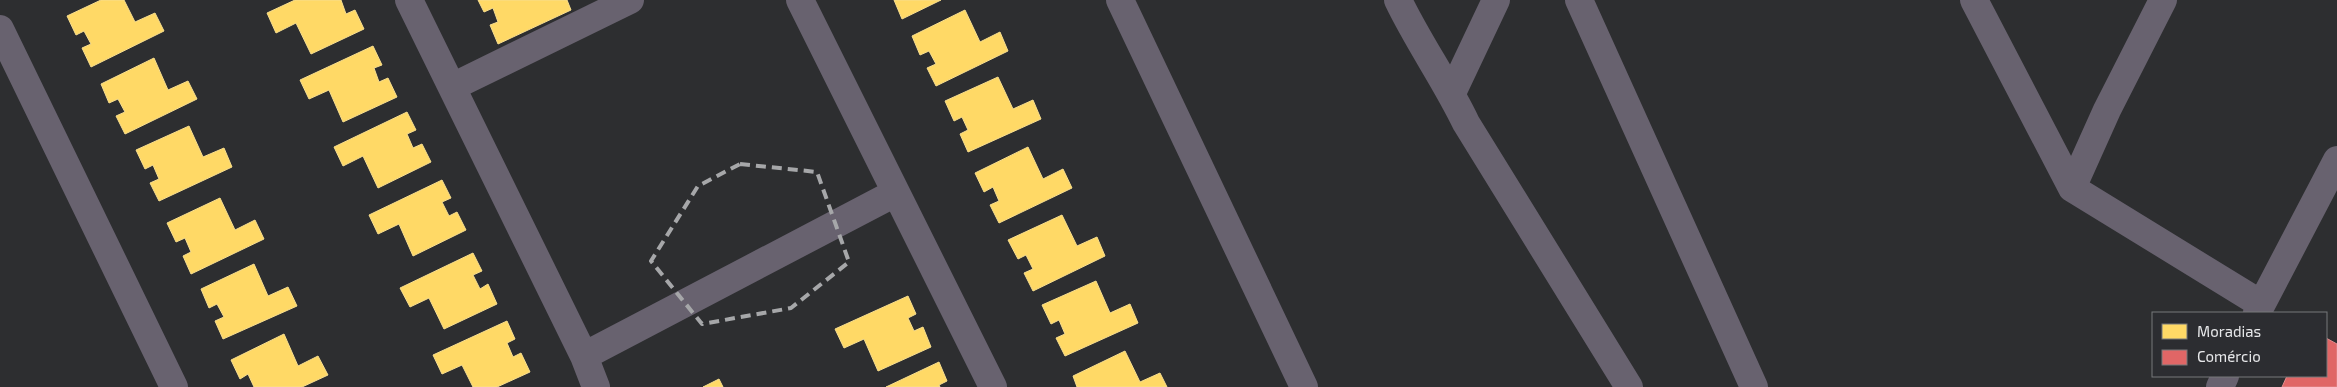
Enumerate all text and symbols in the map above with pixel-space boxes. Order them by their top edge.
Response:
legend [2152,312,2327,377]
text: Moradias [2197,322,2261,340]
text: Comércio [2197,347,2261,365]

